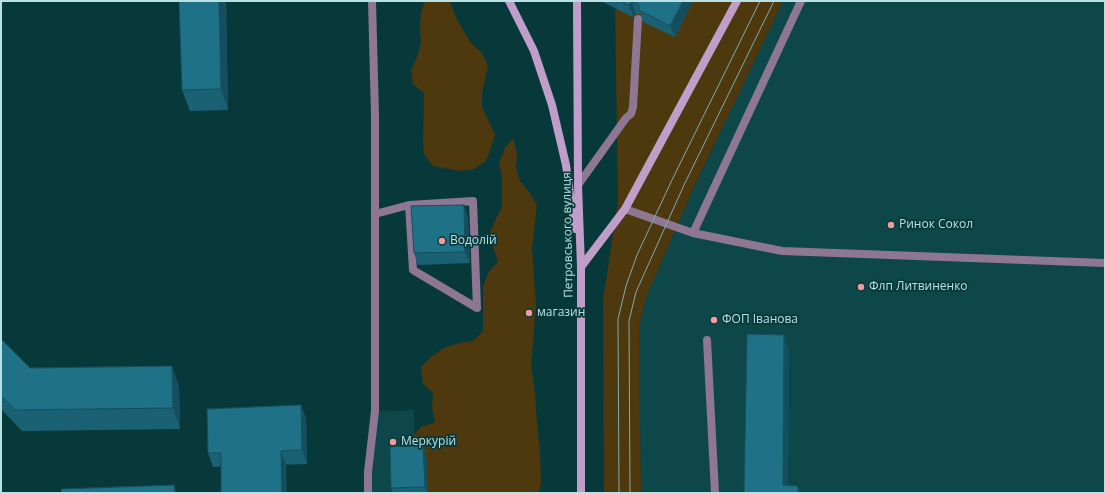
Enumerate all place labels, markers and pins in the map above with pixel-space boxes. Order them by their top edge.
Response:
place label: Ринок Сокол [899,218,973,232]
marker: Ринок Сокол [886,220,896,230]
place label: Водолій [450,234,497,248]
marker: Водолій [437,236,447,246]
place label: Флп Литвиненко [869,280,968,294]
marker: Флп Литвиненко [856,282,866,292]
place label: магазин [537,306,585,320]
marker: магазин [524,308,534,318]
place label: ФОП Іванова [722,313,798,327]
marker: ФОП Іванова [709,315,719,325]
place label: Меркурій [401,435,456,449]
marker: Меркурій [388,437,398,447]

